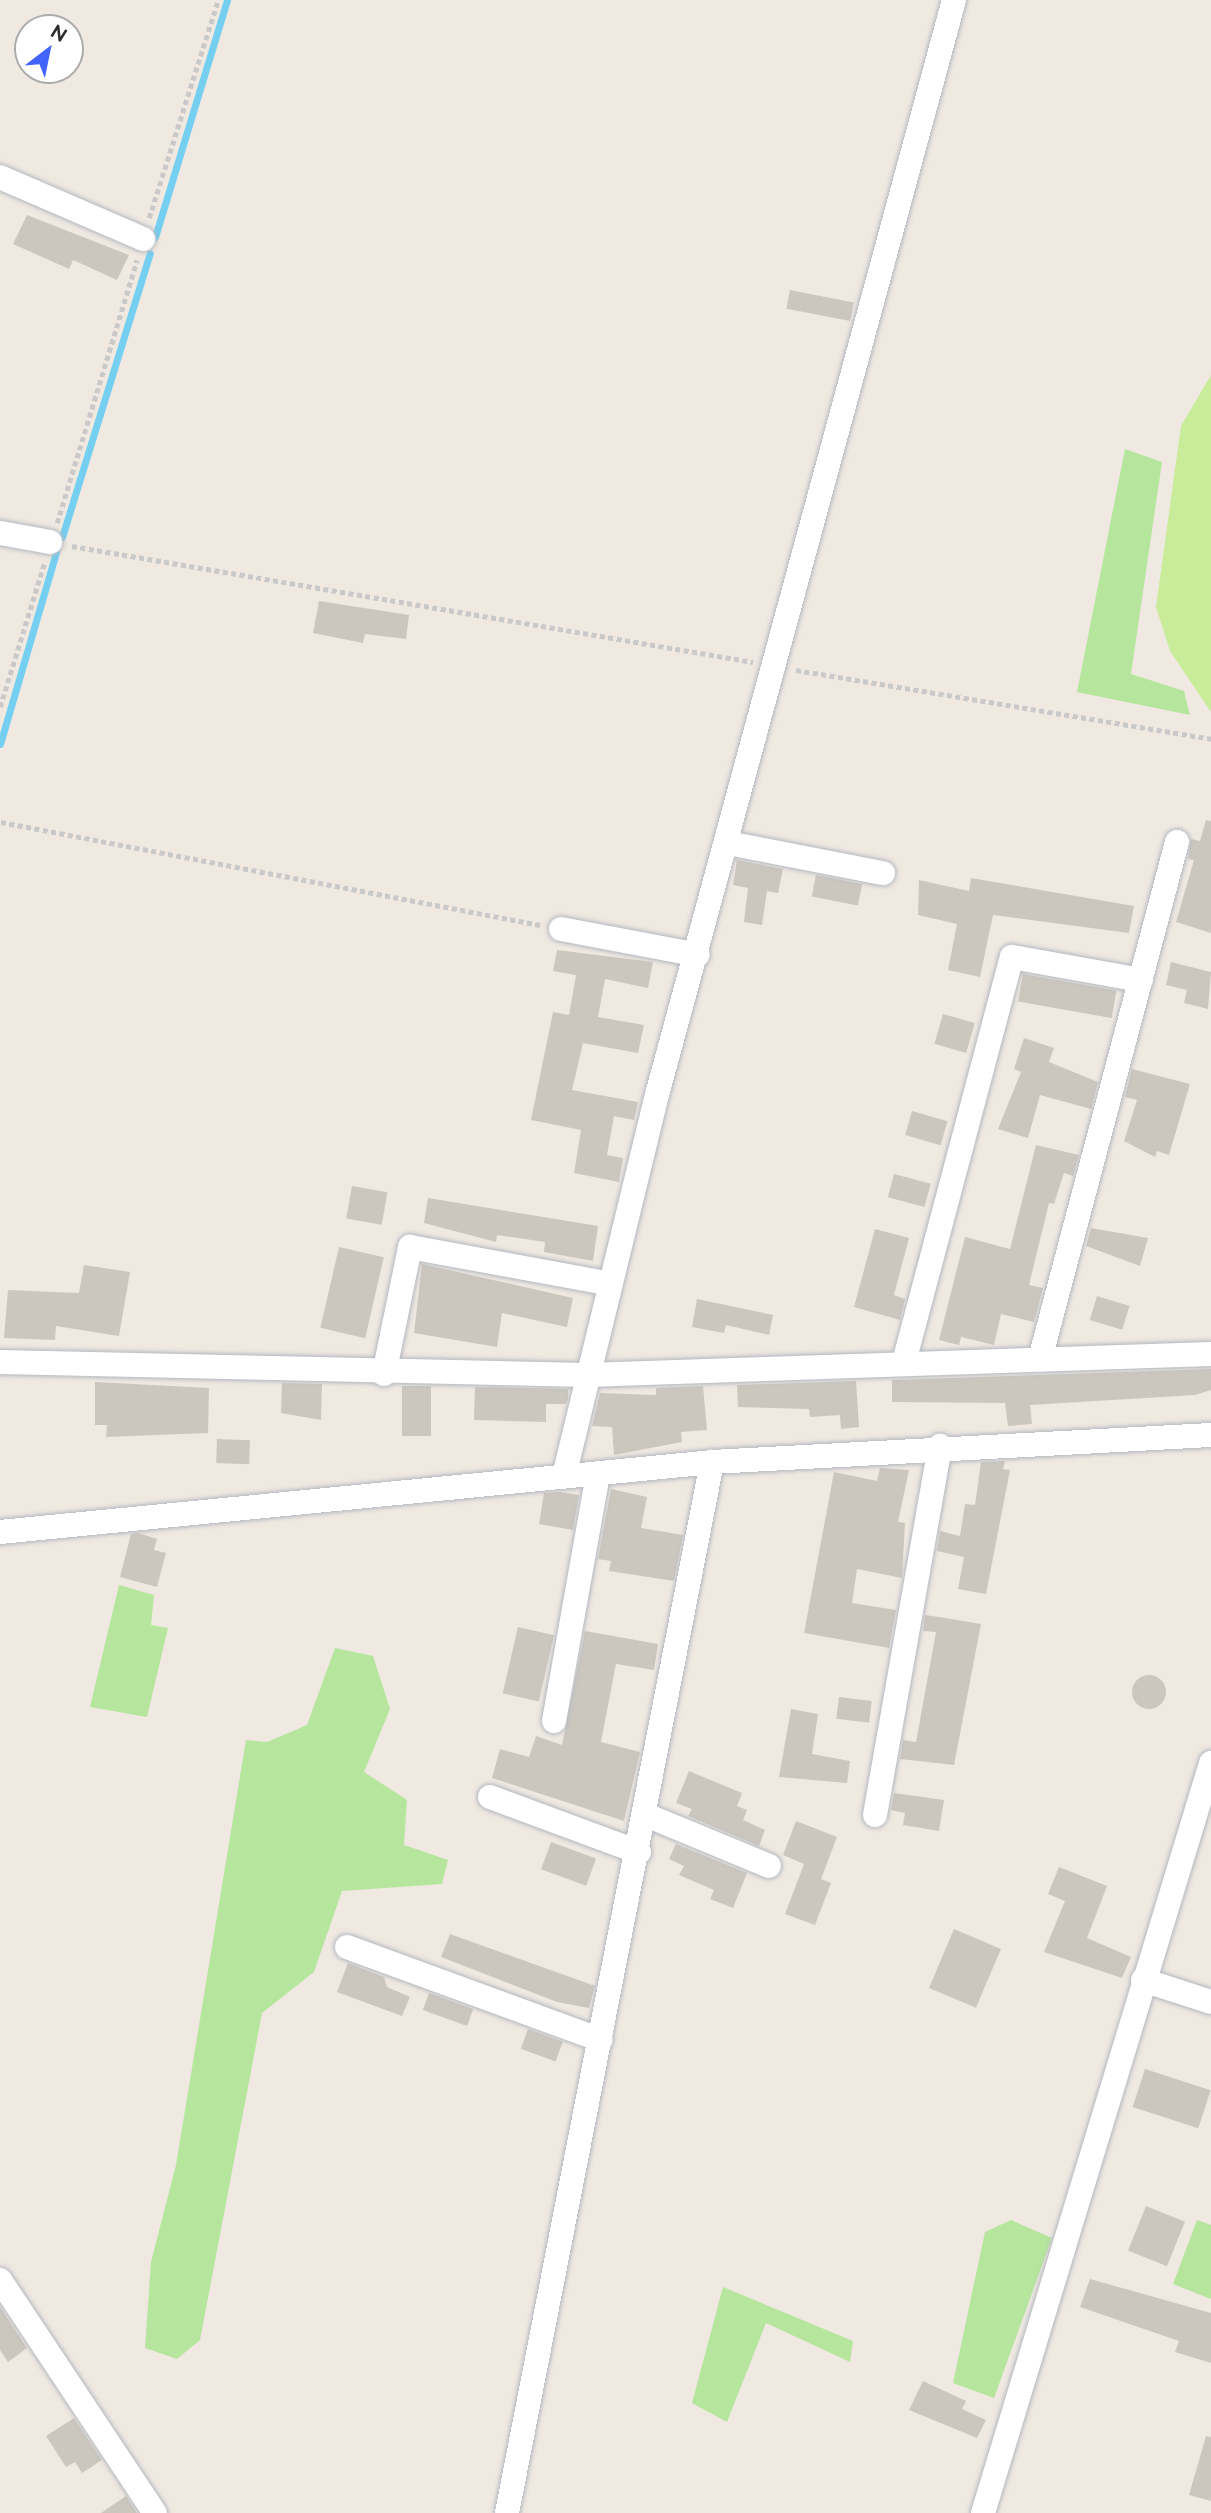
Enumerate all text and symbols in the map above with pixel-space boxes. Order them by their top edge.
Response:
north arrow [14,14,84,84]
text: N [47,20,71,46]

